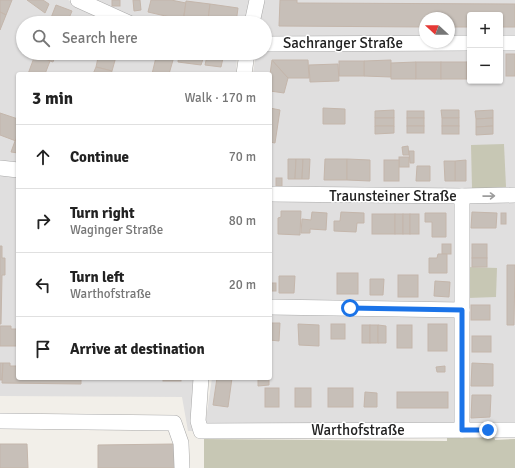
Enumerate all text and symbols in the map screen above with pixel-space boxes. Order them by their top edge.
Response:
north arrow [419,12,455,48]
map controls [467,12,503,84]
button: + [467,12,503,48]
search box [16,16,272,60]
icon: search [30,27,52,49]
text: Search here [62,29,138,47]
street label: Sachranger Straße [283,34,403,52]
button: − [467,48,503,84]
text: 3 min [32,88,73,109]
text: Walk · 170 m [185,90,256,106]
icon: ahead [32,146,54,168]
text: Continue [70,148,129,166]
text: 70 m [229,149,256,165]
street label: Traunsteiner Straße [329,187,457,205]
one-way arrow [482,192,495,199]
text: Turn right [70,204,135,222]
icon: right [32,210,54,232]
text: 80 m [229,213,256,229]
text: Waginger Straße [70,222,163,238]
text: Turn left [70,268,124,286]
icon: left [32,274,54,296]
text: 20 m [229,277,256,293]
text: Warthofstraße [70,286,151,302]
route start [341,299,359,317]
icon: arrive [32,338,54,360]
text: Arrive at destination [70,340,205,358]
street label: Warthofstraße [311,421,405,439]
route end [479,421,497,439]

